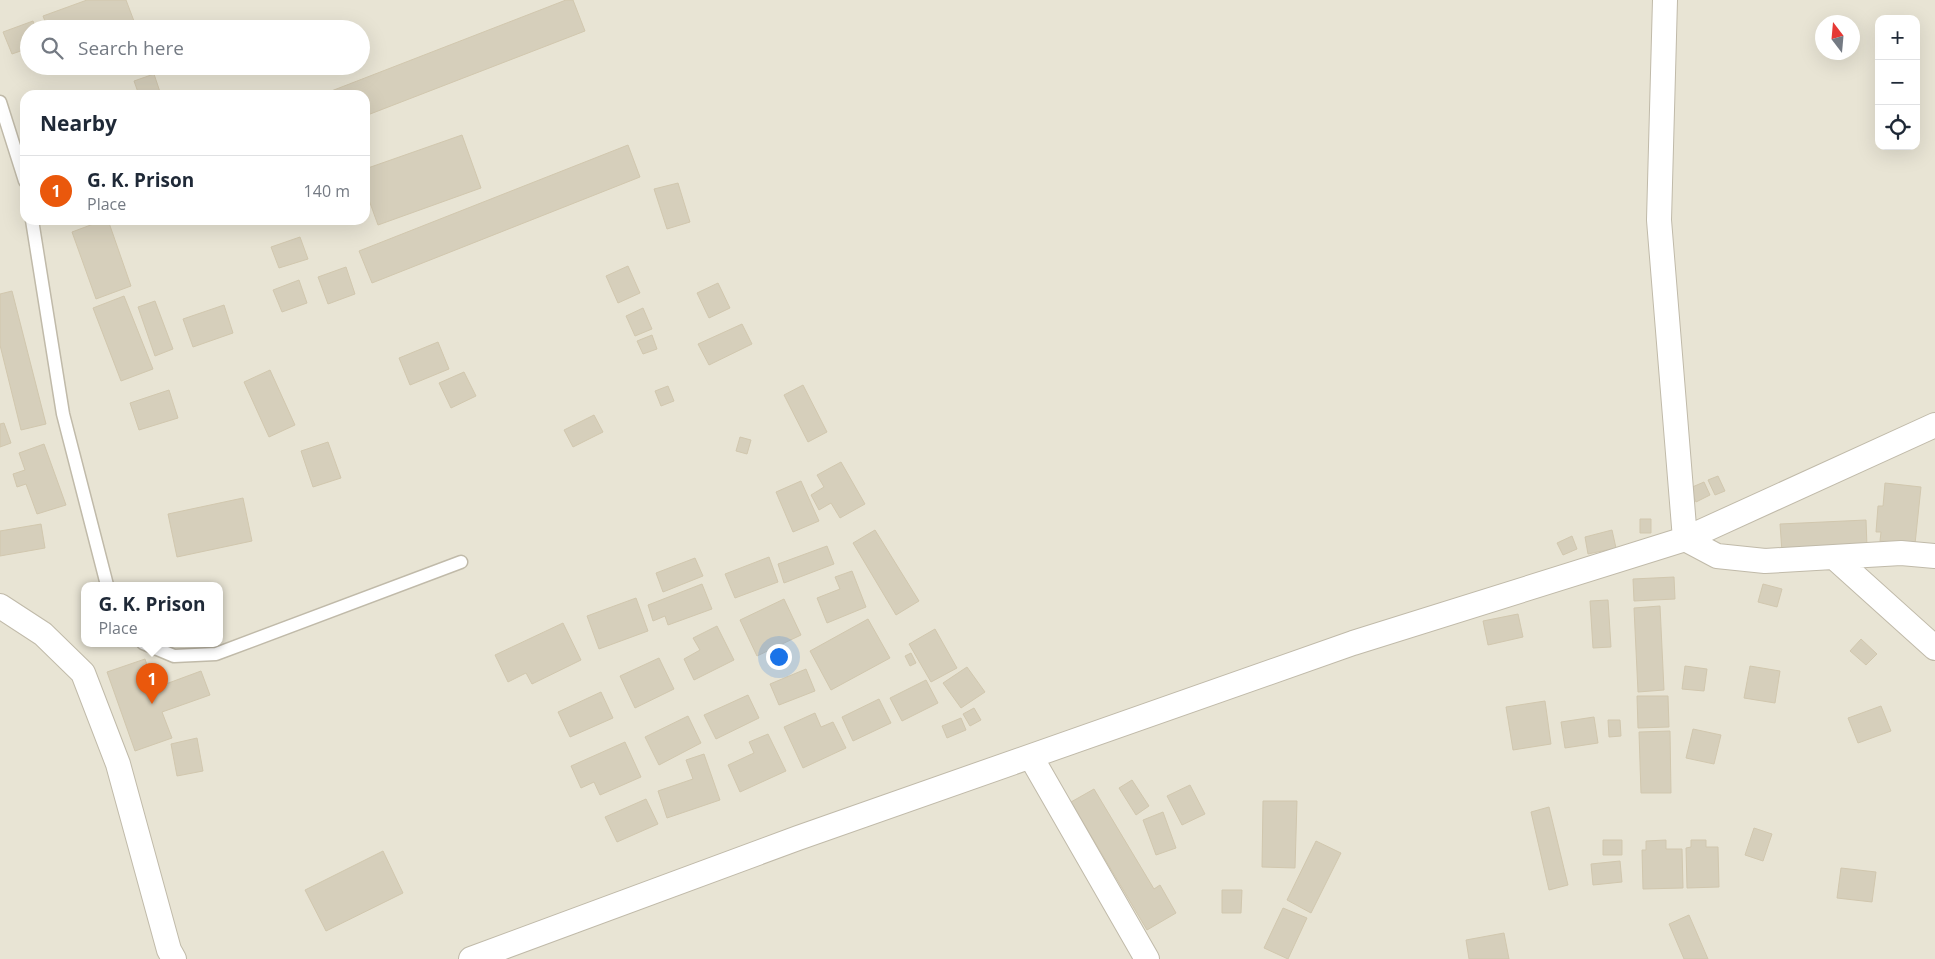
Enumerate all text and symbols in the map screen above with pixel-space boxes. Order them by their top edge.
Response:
north arrow [1815,15,1860,60]
map controls [1875,15,1920,150]
button: + [1875,15,1920,60]
search box [20,20,370,75]
icon: search [38,34,66,62]
text: Search here [78,35,184,61]
button: − [1875,60,1920,105]
button: locate [1875,105,1920,150]
text: Nearby [40,109,117,137]
text: G. K. Prison [87,167,194,193]
text: 1 [51,180,61,202]
text: 140 m [304,180,350,202]
text: Place [87,193,126,215]
popup [81,582,223,647]
text: G. K. Prison [98,591,206,617]
text: Place [98,617,138,639]
your location [766,644,792,670]
pin: 1 [136,663,168,704]

